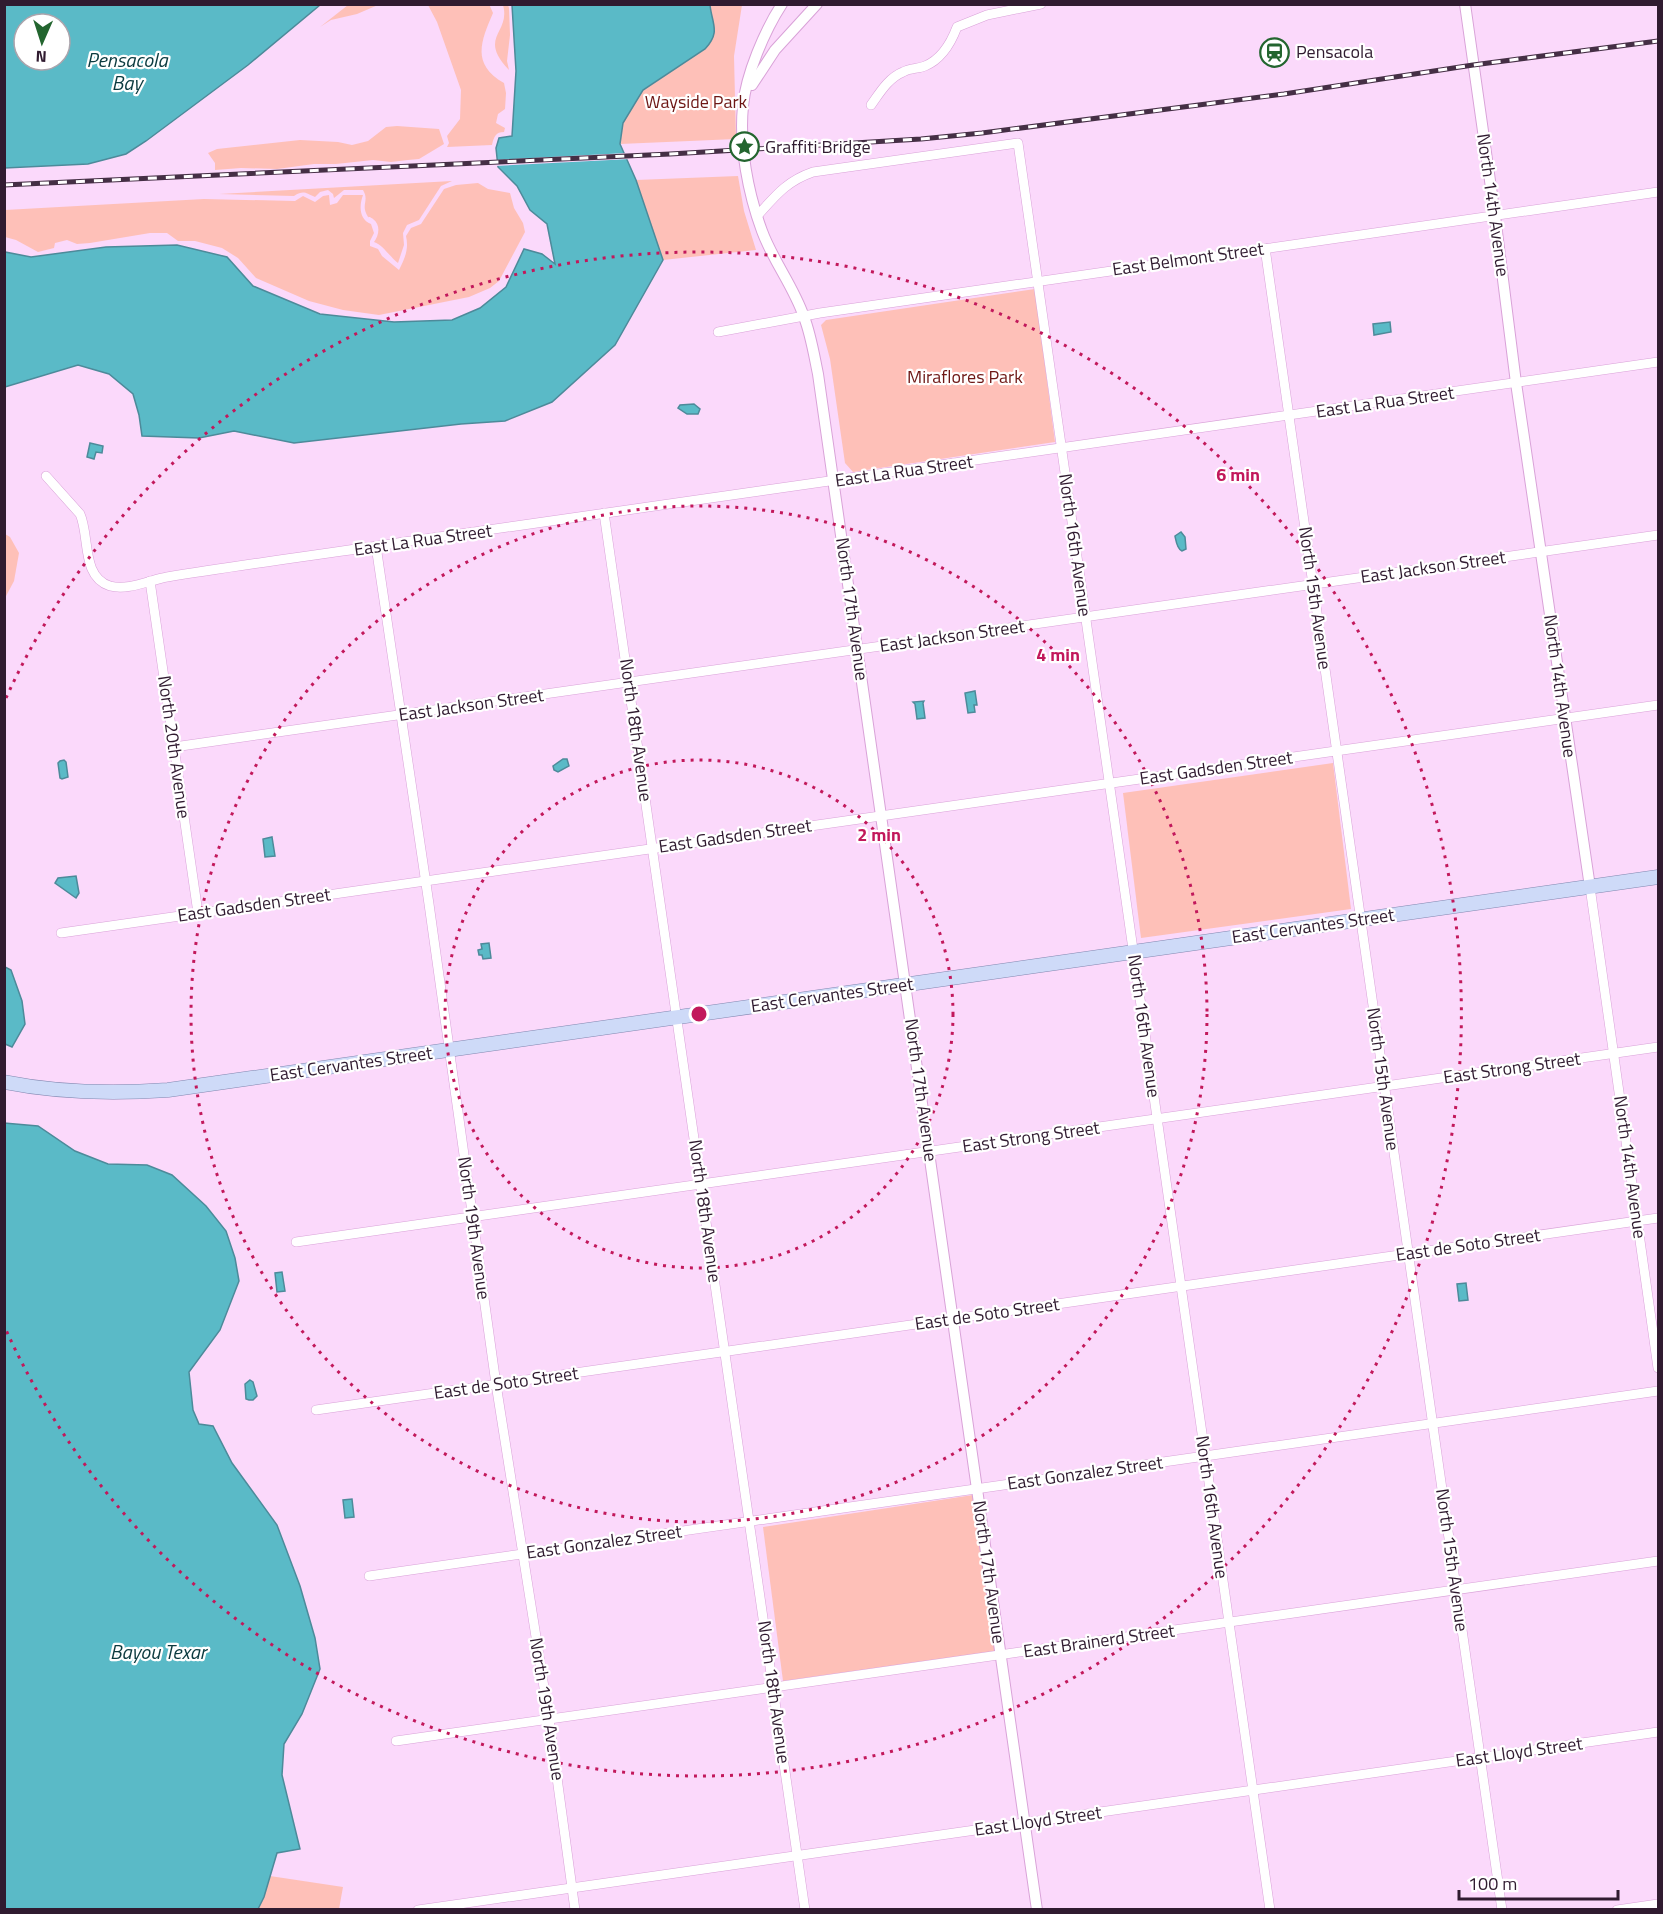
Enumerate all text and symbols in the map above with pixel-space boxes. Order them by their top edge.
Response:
north arrow [12,12,72,72]
station icon: Pensacola [1259,36,1291,68]
place label: Pensacola [1296,38,1373,65]
water label: Pensacola Bay [87,44,168,98]
text: N [35,45,47,69]
park label: Wayside Park [645,88,748,115]
place icon: Graffiti Bridge [728,131,760,163]
street label: North 14th Avenue [1470,132,1517,278]
place label: Graffiti Bridge [765,133,871,160]
street label: East Belmont Street [1110,234,1266,283]
park label: Miraflores Park [907,363,1023,390]
street label: East La Rua Street [1314,378,1456,425]
street label: East La Rua Street [833,447,975,494]
text: 6 min [1216,461,1260,488]
street label: North 16th Avenue [1052,472,1099,618]
street label: East La Rua Street [352,516,494,563]
street label: North 15th Avenue [1292,525,1339,671]
street label: North 17th Avenue [829,536,876,682]
street label: East Jackson Street [1359,543,1508,590]
street label: East Jackson Street [878,612,1027,659]
street label: North 14th Avenue [1537,613,1584,759]
text: 4 min [1036,641,1080,668]
street label: North 18th Avenue [613,657,660,803]
street label: North 20th Avenue [151,674,198,820]
street label: East Jackson Street [397,681,546,728]
street label: East Gadsden Street [1138,743,1295,792]
street label: East Gadsden Street [657,811,814,860]
text: 2 min [857,821,901,848]
street label: East Gadsden Street [176,880,333,929]
street label: East Cervantes Street [1230,901,1397,950]
street label: North 16th Avenue [1121,953,1168,1099]
street label: East Cervantes Street [749,970,916,1019]
centre of rings [689,1004,709,1024]
street label: North 15th Avenue [1360,1006,1407,1152]
street label: North 17th Avenue [898,1017,945,1163]
street label: East Cervantes Street [268,1039,435,1088]
street label: East Strong Street [1442,1044,1583,1091]
street label: North 14th Avenue [1607,1094,1654,1240]
street label: East Strong Street [961,1113,1102,1160]
street label: North 18th Avenue [682,1138,729,1284]
street label: North 19th Avenue [451,1155,498,1301]
street label: East de Soto Street [1394,1221,1543,1268]
street label: East de Soto Street [913,1290,1062,1337]
street label: East de Soto Street [432,1359,581,1406]
street label: North 16th Avenue [1189,1434,1236,1580]
street label: East Gonzalez Street [1005,1448,1165,1497]
street label: North 15th Avenue [1429,1487,1476,1633]
street label: North 17th Avenue [966,1499,1013,1645]
street label: East Gonzalez Street [524,1517,684,1566]
street label: East Brainerd Street [1022,1616,1177,1664]
street label: North 18th Avenue [751,1619,798,1765]
water label: Bayou Texar [110,1636,209,1667]
street label: North 19th Avenue [523,1636,572,1782]
street label: East Lloyd Street [1454,1729,1585,1774]
street label: East Lloyd Street [973,1798,1104,1843]
scale bar [1459,1863,1618,1901]
text: 100 m [1468,1870,1517,1897]

